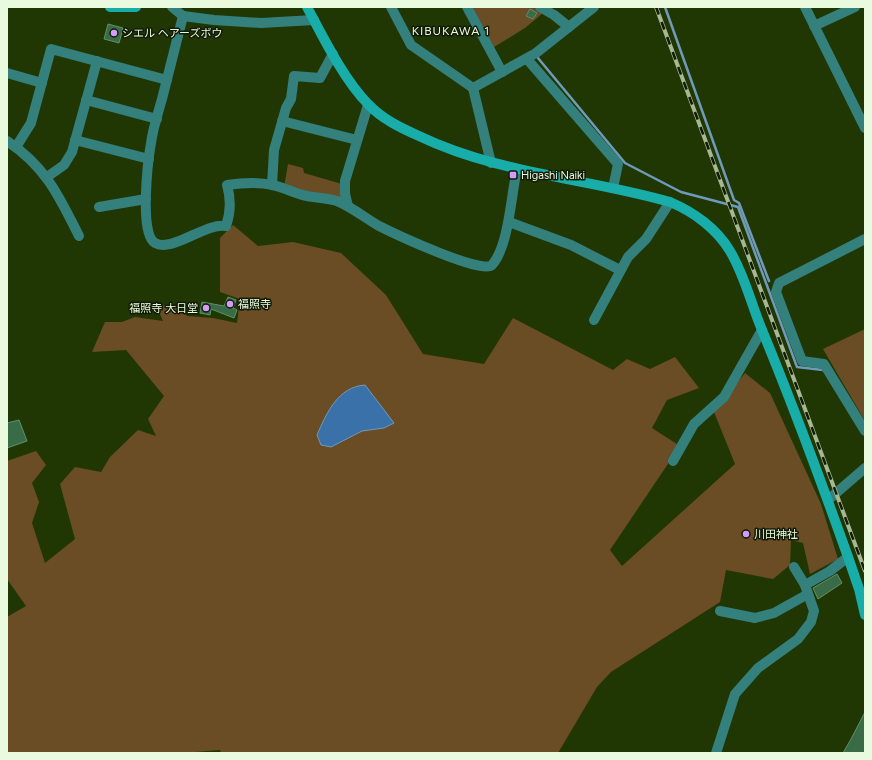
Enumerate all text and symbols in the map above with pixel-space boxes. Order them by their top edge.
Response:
district label: KIBUKAWA 1 [412,24,490,38]
place label: シエル ヘアーズボウ [122,27,223,40]
marker: シエル ヘアーズボウ [109,28,119,38]
place label: Higashi Naiki [521,169,585,182]
marker: Higashi Naiki [508,170,518,180]
place label: 福照寺 [238,298,271,311]
marker: 福照寺 [225,299,235,309]
place label: 福照寺 大日堂 [129,302,198,315]
marker: 福照寺 大日堂 [201,303,211,313]
place label: 川田神社 [754,528,798,541]
marker: 川田神社 [741,529,751,539]

